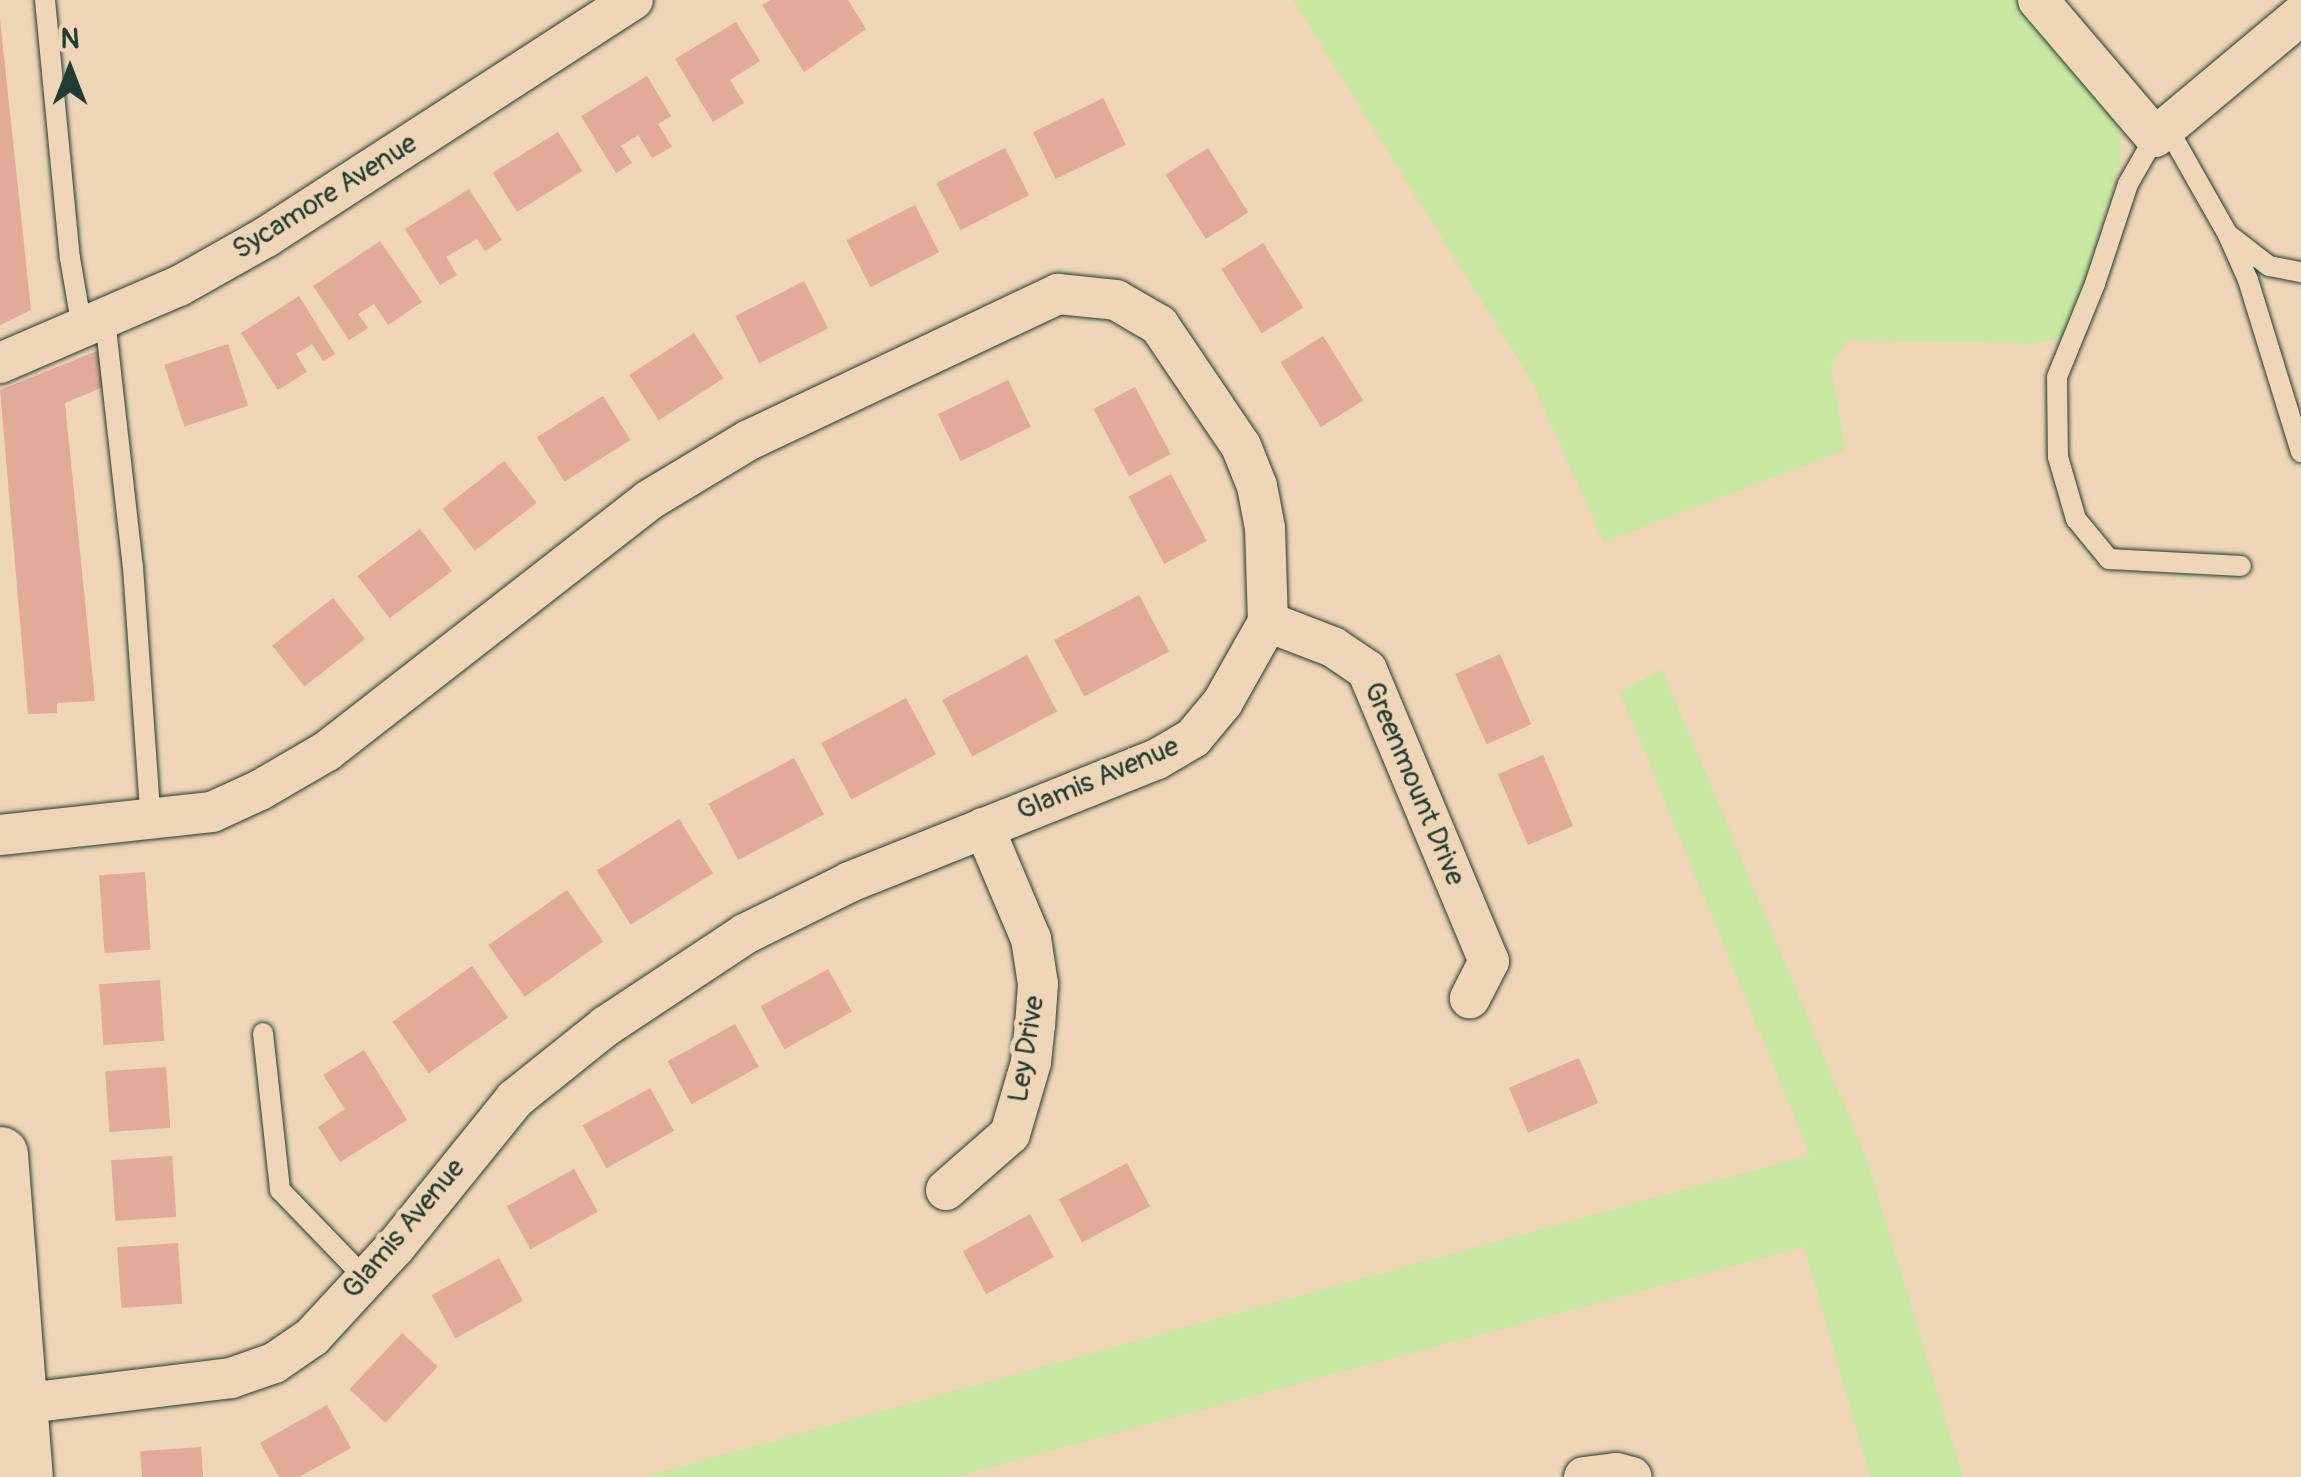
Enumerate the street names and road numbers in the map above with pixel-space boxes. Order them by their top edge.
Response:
street label: Sycamore Avenue [227,127,423,267]
street label: Greenmount Drive [1356,677,1472,891]
street label: Glamis Avenue [1012,730,1184,828]
street label: Ley Drive [1002,993,1052,1105]
street label: Glamis Avenue [336,1152,472,1306]

